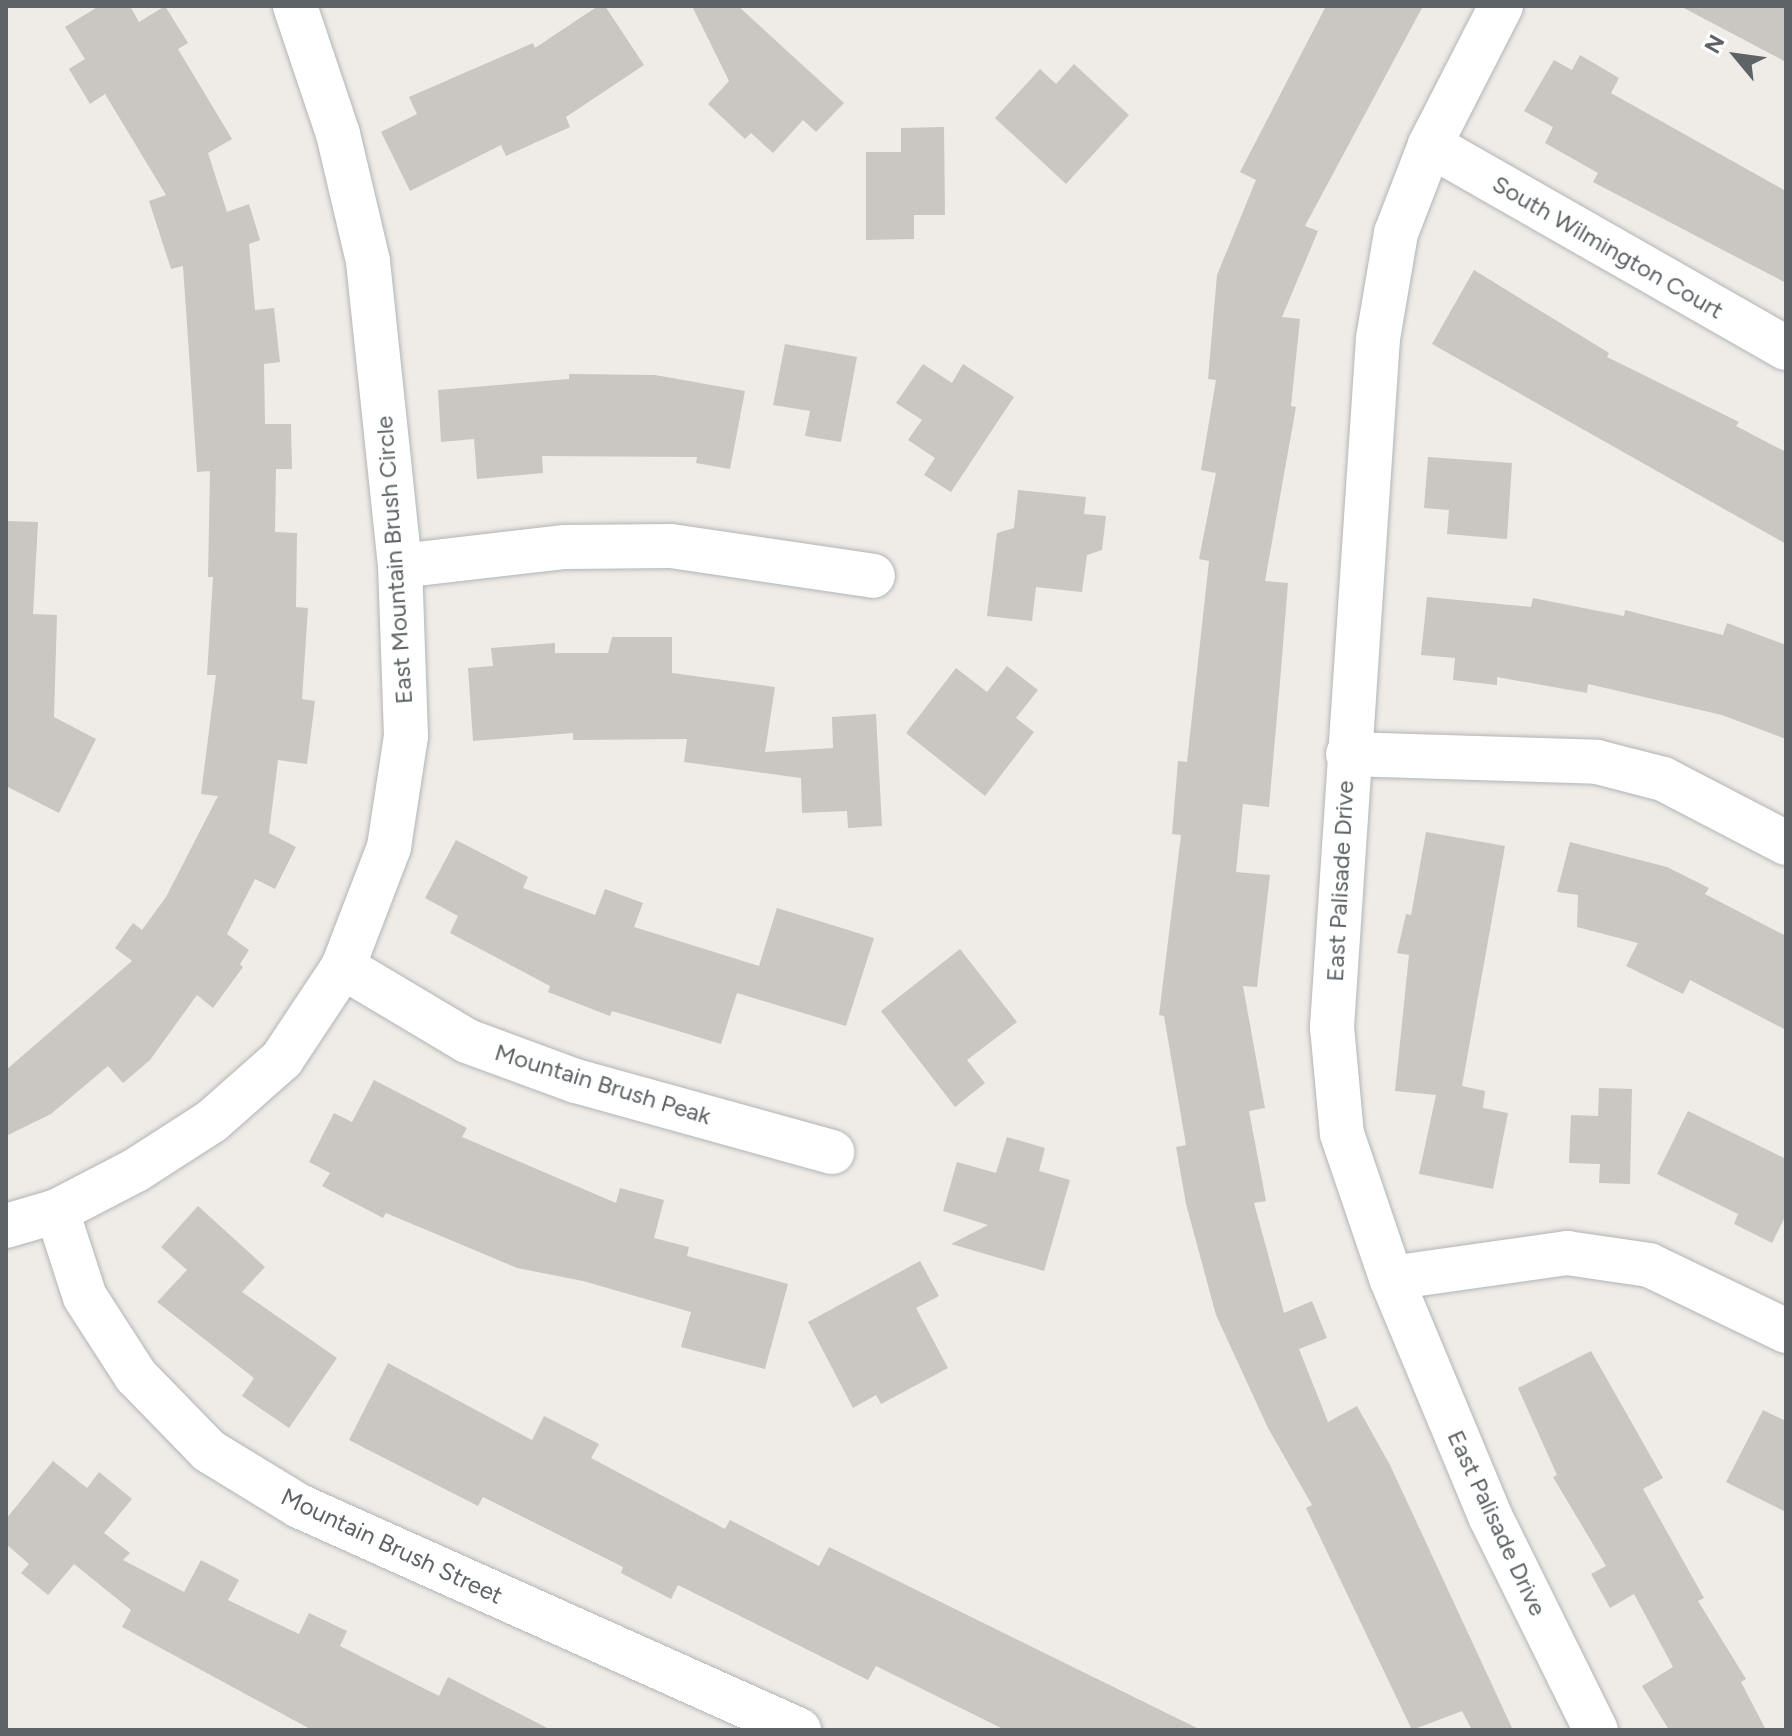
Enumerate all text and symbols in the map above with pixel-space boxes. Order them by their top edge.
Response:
north arrow [1696,16,1776,96]
text: N [1699,30,1731,58]
street label: South Wilmington Court [1487,169,1729,325]
street label: East Mountain Brush Circle [370,415,418,705]
street label: East Palisade Drive [1320,780,1360,982]
street label: Mountain Brush Peak [491,1037,715,1131]
street label: East Palisade Drive [1441,1426,1553,1620]
street label: Mountain Brush Street [277,1482,507,1610]

